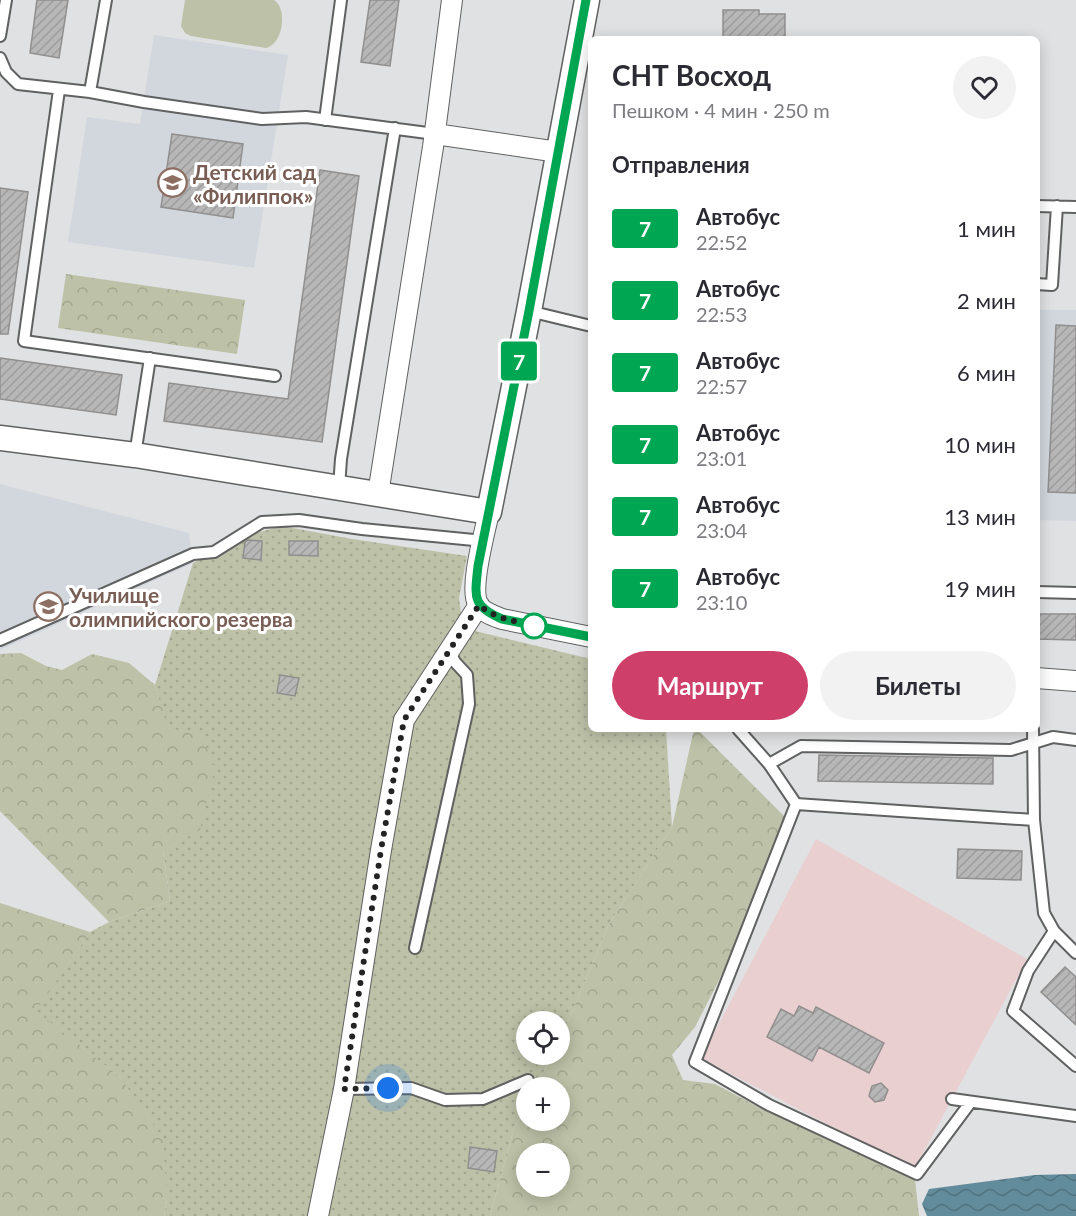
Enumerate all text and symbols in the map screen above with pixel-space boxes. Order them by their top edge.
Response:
button: heart [953,56,1016,119]
text: СНТ Восход [612,58,771,92]
text: Пешком · 4 мин · 250 m [612,98,830,122]
text: Отправления [612,151,750,178]
place label: Детский сад «Филиппок» [193,159,316,208]
school or university icon: Детский сад «Филиппок» [156,167,188,199]
text: Автобус [696,203,780,230]
text: 1 мин [957,215,1016,242]
text: 7 [639,216,651,241]
text: 22:52 [696,230,747,254]
text: Автобус [696,275,780,302]
text: 2 мин [957,287,1016,314]
text: 7 [639,288,651,313]
text: 22:53 [696,302,747,326]
line badge: 7 [500,342,538,380]
text: Автобус [696,347,780,374]
text: 7 [513,349,525,374]
text: 6 мин [957,359,1016,386]
text: 7 [639,360,651,385]
text: 22:57 [696,374,747,398]
text: Автобус [696,419,780,446]
text: 10 мин [944,431,1016,458]
text: 7 [639,432,651,457]
text: 23:01 [696,446,747,470]
text: Автобус [696,491,780,518]
text: 13 мин [944,503,1016,530]
text: 7 [639,504,651,529]
text: 23:04 [696,518,747,542]
text: Автобус [696,563,780,590]
text: 19 мин [944,575,1016,602]
text: 7 [639,576,651,601]
place label: Училище олимпийского резерва [68,582,293,631]
school or university icon: Училище олимпийского резерва [32,590,64,622]
text: 23:10 [696,590,747,614]
unlabelled marker [521,613,547,639]
button: Маршрут [612,651,808,720]
button: Билеты [820,651,1016,720]
map controls [516,1011,570,1197]
button: locate [516,1011,570,1065]
your location [373,1073,403,1103]
button: + [516,1077,570,1131]
button: − [516,1143,570,1197]

